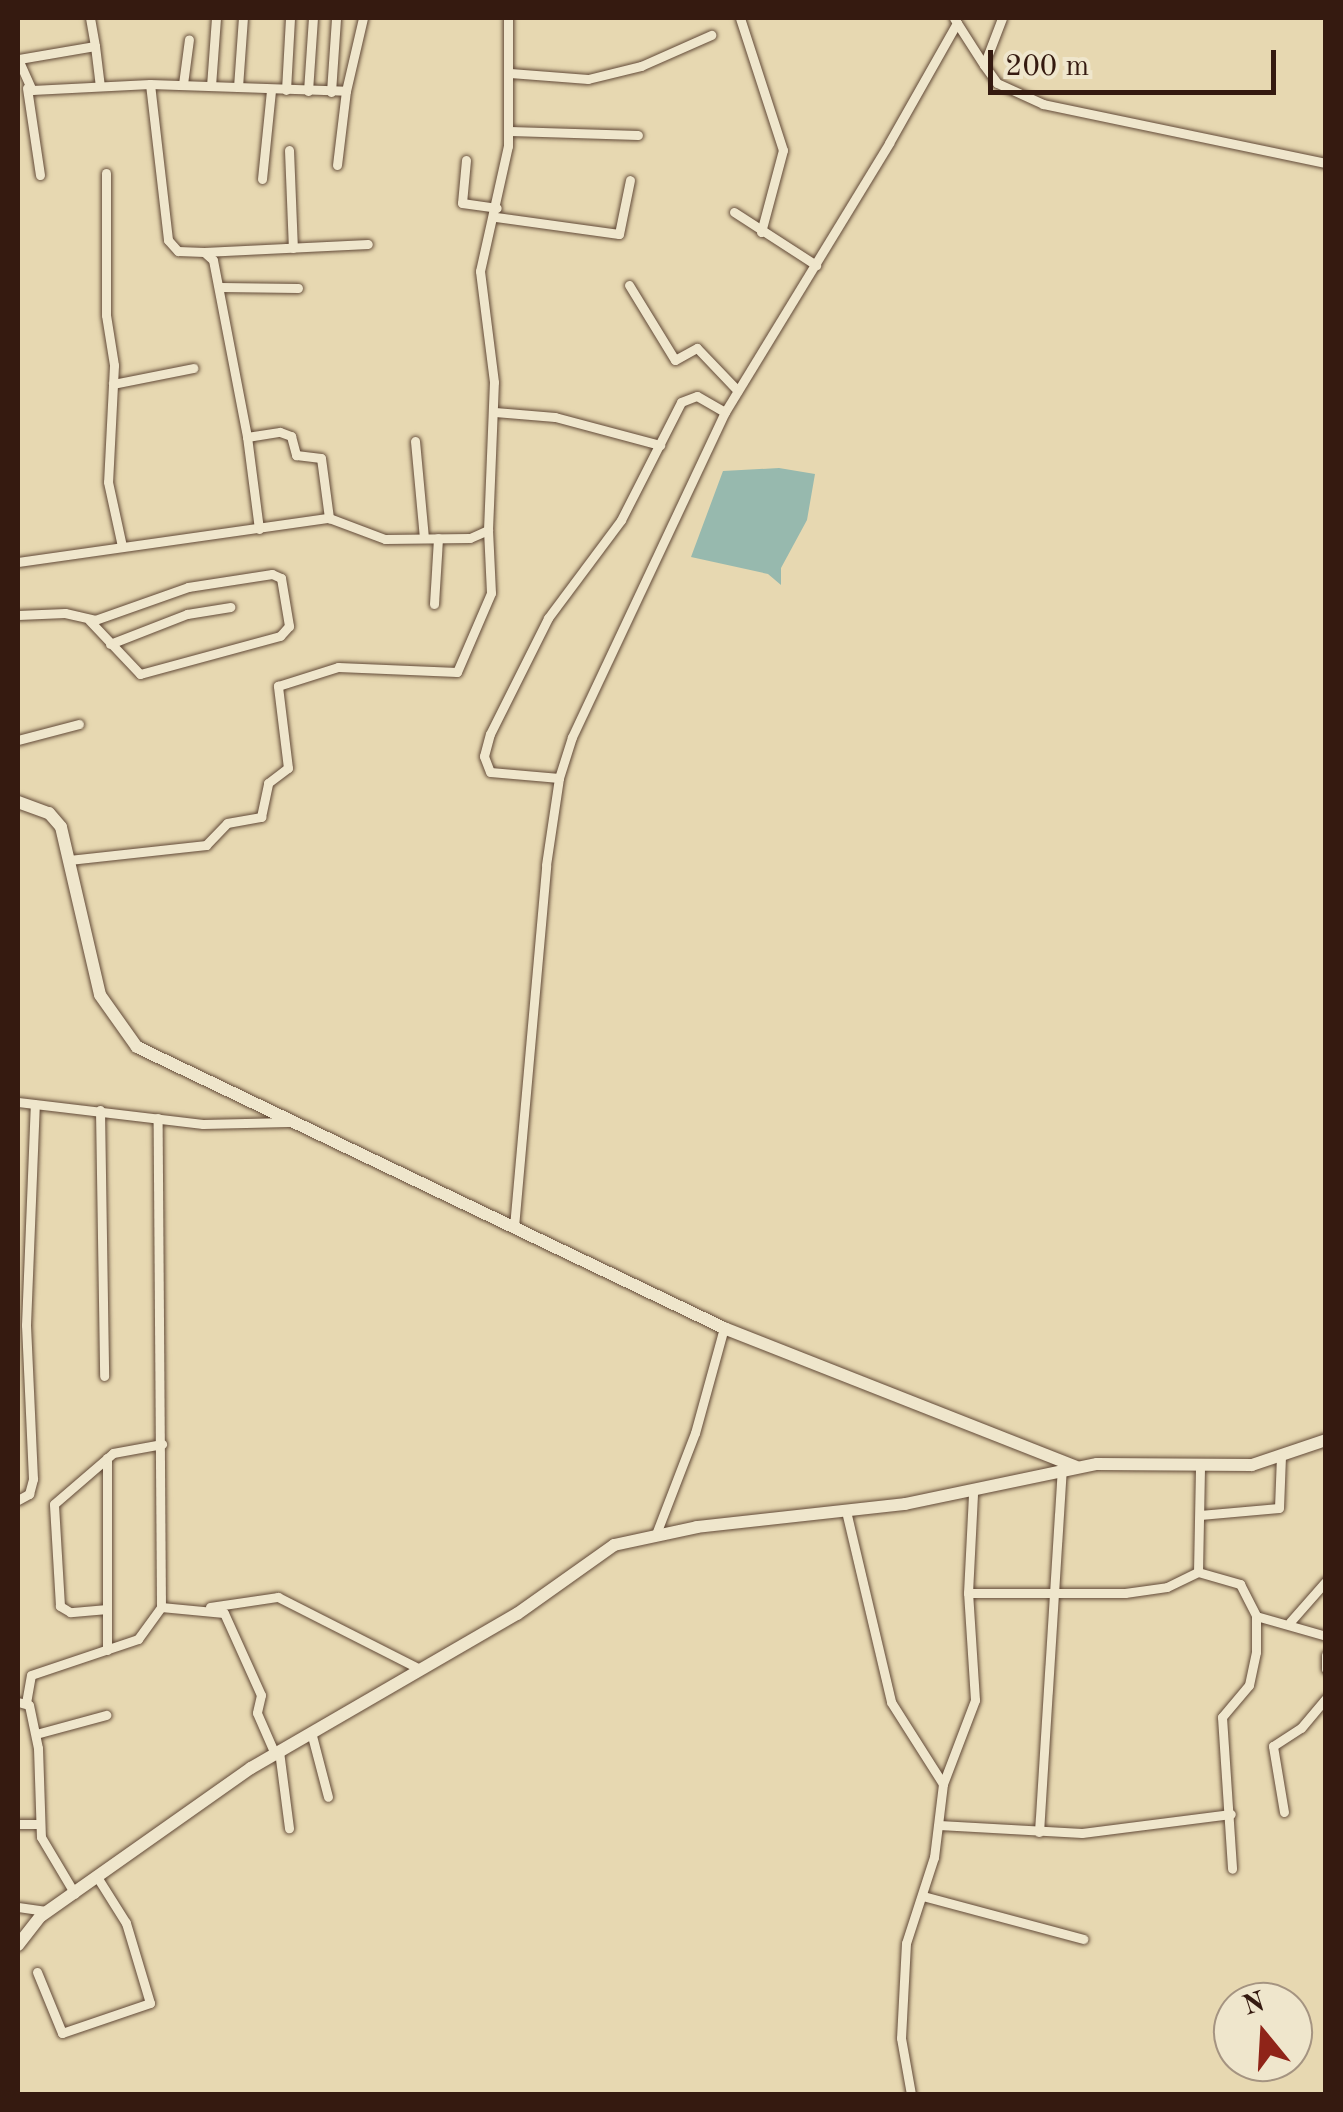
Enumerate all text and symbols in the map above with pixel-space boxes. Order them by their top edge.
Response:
scale bar [993,30,1280,92]
text: 200 m [1005,52,1089,82]
north arrow [1213,1982,1313,2082]
text: N [1240,1989,1269,2022]

